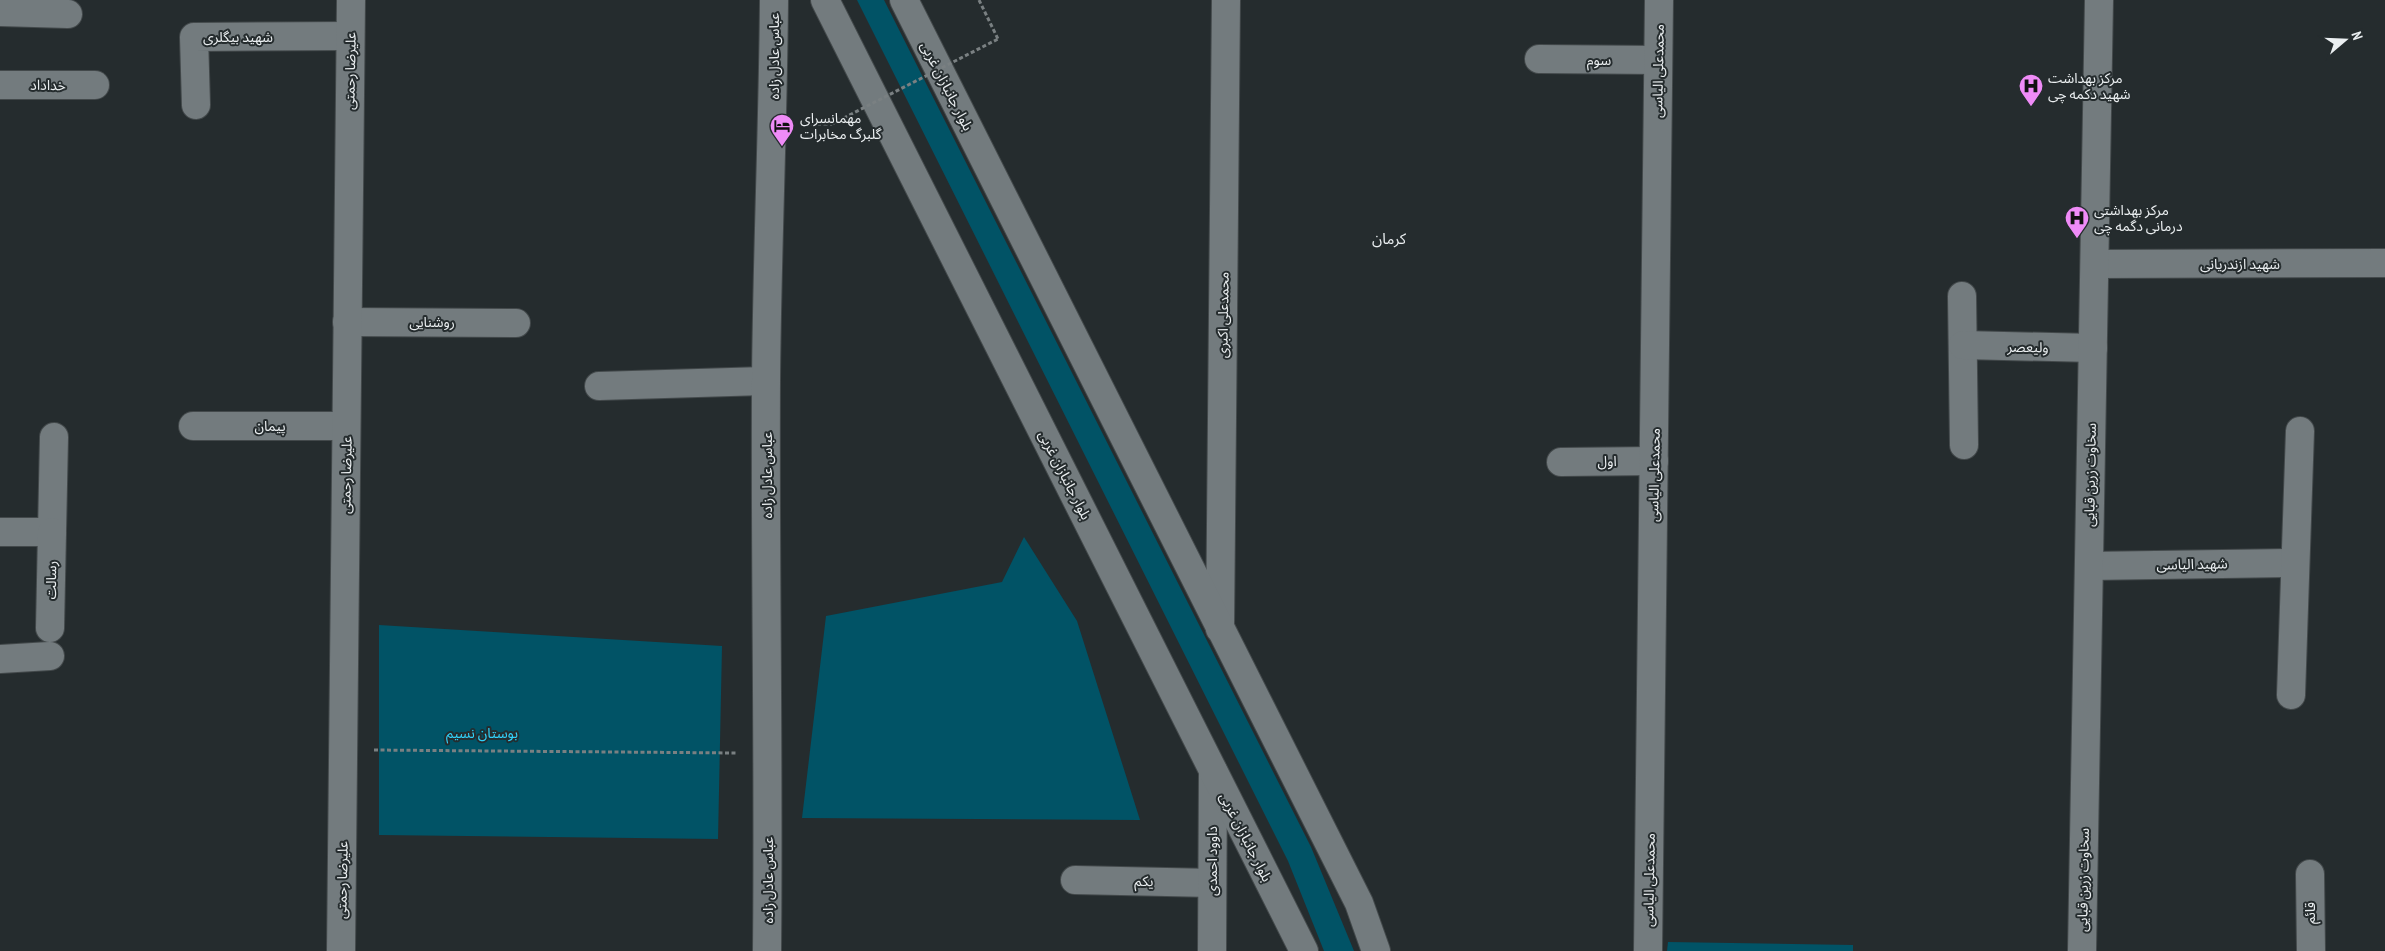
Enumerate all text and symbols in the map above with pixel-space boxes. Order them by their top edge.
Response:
street label: عباس عادل زاده [765,13,783,99]
north arrow [2320,15,2370,65]
street label: محمدعلی الیاسی [1648,24,1668,118]
street label: شهید بیگلری [203,28,273,46]
text: N [2348,29,2367,42]
street label: علیرضا رحمتی [340,32,360,110]
street label: بلوار جانبازان غربی [917,38,977,134]
street label: سوم [1587,51,1611,71]
place label: مرکز بهداشت شهید دکمه چی [2048,69,2131,104]
hospital icon: مرکز بهداشت شهید دکمه چی [2018,73,2044,107]
street label: خداداد [30,76,66,94]
place label: مهمانسرای گلبرگ مخابرات [800,109,882,143]
hotel icon: مهمانسرای گلبرگ مخابرات [769,113,795,147]
place label: مرکز بهداشتی درمانی دگمه چی [2094,201,2183,236]
hospital icon: مرکز بهداشتی درمانی دگمه چی [2064,205,2090,239]
district label: کرمان [1372,229,1407,248]
street label: شهید ازندریانی [2200,255,2280,273]
street label: محمدعلی اکبری [1213,272,1233,358]
street label: روشنایی [409,313,455,331]
street label: ولیعصر [2006,338,2049,356]
street label: پیمان [254,417,286,436]
street label: سخاوت زرین قبایی [2080,423,2100,527]
street label: بلوار جانبازان غربی [1035,427,1095,523]
street label: محمدعلی الیاسی [1644,428,1664,522]
street label: عباس عادل زاده [758,432,776,518]
street label: علیرضا رحمتی [336,436,356,514]
street label: اول [1597,452,1617,470]
street label: شهید الیاسی [2156,554,2228,574]
street label: رسالت [42,560,60,600]
park label: بوستان نسیم [446,724,518,744]
street label: بلوار جانبازان غربی [1216,789,1276,885]
street label: داوود احمدی [1203,826,1221,896]
street label: سخاوت زرین قبایی [2073,828,2093,932]
street label: محمدعلی الیاسی [1639,833,1659,927]
street label: عباس عادل زاده [759,837,777,923]
street label: علیرضا رحمتی [332,841,352,919]
street label: یکم [1134,872,1154,892]
street label: قائم [2301,902,2321,924]

